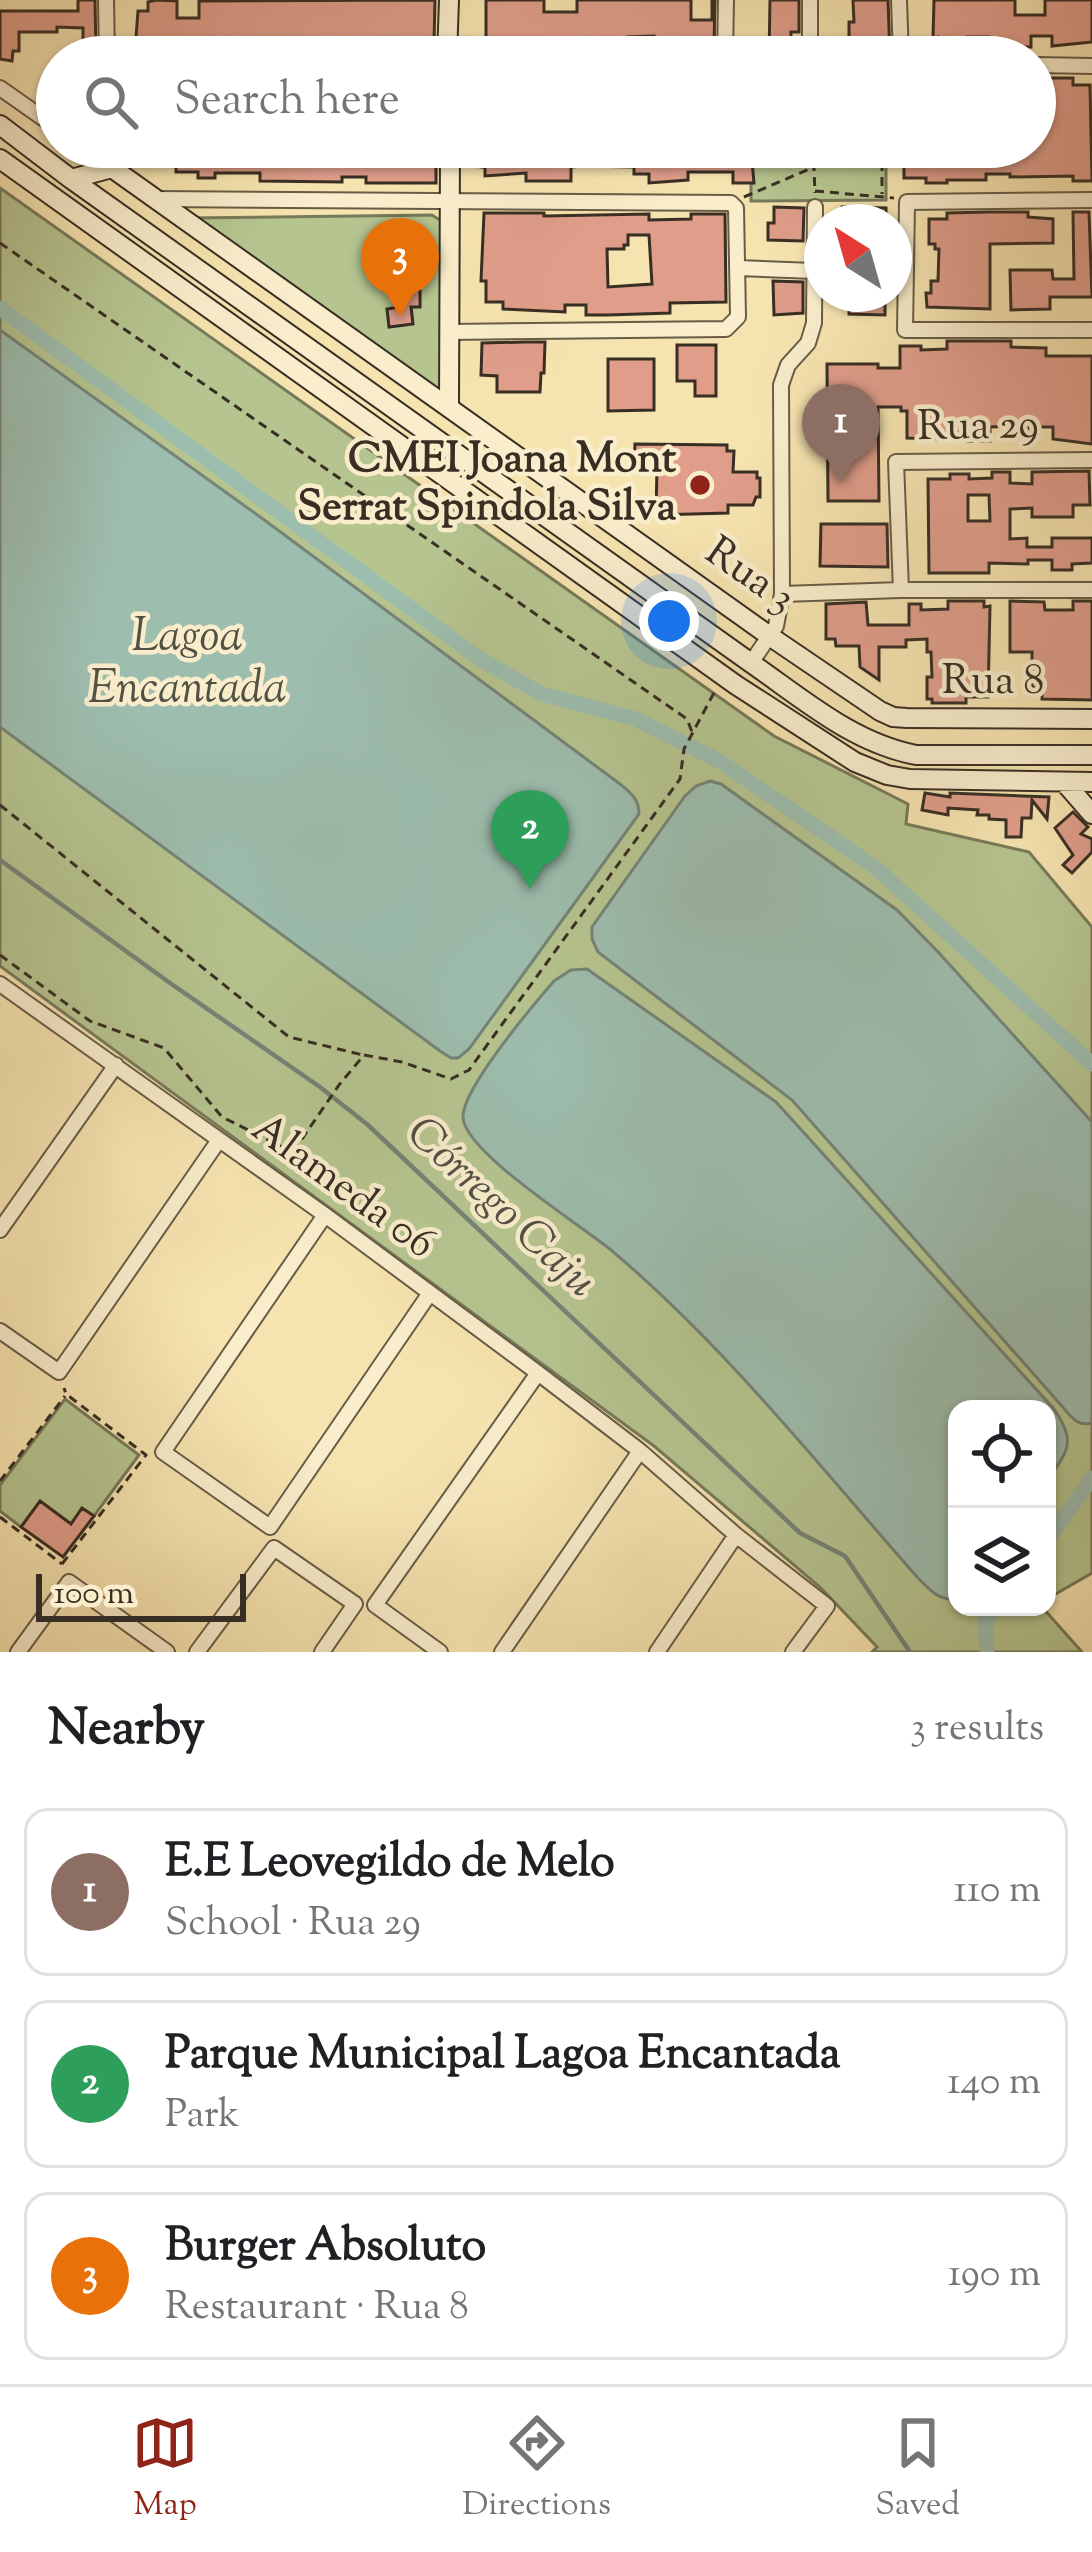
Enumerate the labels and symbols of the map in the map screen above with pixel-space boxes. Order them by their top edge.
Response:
north arrow [804,204,912,312]
pin: 3 [361,218,439,317]
pin: 1 [802,384,880,483]
street label: Rua 29 [917,397,1039,459]
place label: CMEI Joana Mont Serrat Spindola Silva [297,431,677,539]
marker: CMEI Joana Mont Serrat Spindola Silva [687,472,713,498]
street label: Rua 3 [691,524,807,630]
your location [639,591,699,651]
water label: Lagoa Encantada [88,606,286,723]
street label: Rua 8 [942,653,1044,713]
pin: 2 [491,790,569,889]
street label: Alameda 06 [238,1101,446,1275]
water label: Córrego Caju [390,1103,610,1315]
scale bar [36,1568,246,1621]

